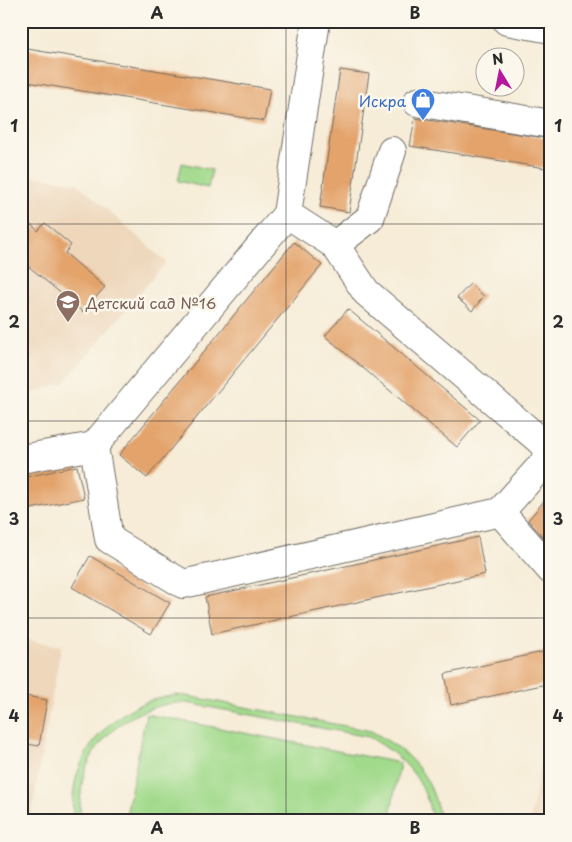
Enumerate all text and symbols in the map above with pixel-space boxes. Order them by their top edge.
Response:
text: A [151,0,164,24]
text: B [410,0,421,24]
text: N [490,47,505,70]
north arrow [474,48,524,98]
shop icon: Искра [410,87,436,121]
place label: Искра [359,89,407,112]
text: 1 [10,113,18,137]
text: 1 [554,113,562,137]
school or university icon: Детский сад №16 [55,289,81,323]
place label: Детский сад №16 [85,291,216,314]
text: 2 [8,309,20,333]
text: 2 [552,309,564,333]
text: 3 [9,506,19,530]
text: 3 [553,506,563,530]
text: 4 [9,703,20,727]
text: 4 [553,703,564,727]
text: A [151,815,164,839]
text: B [410,815,421,839]

